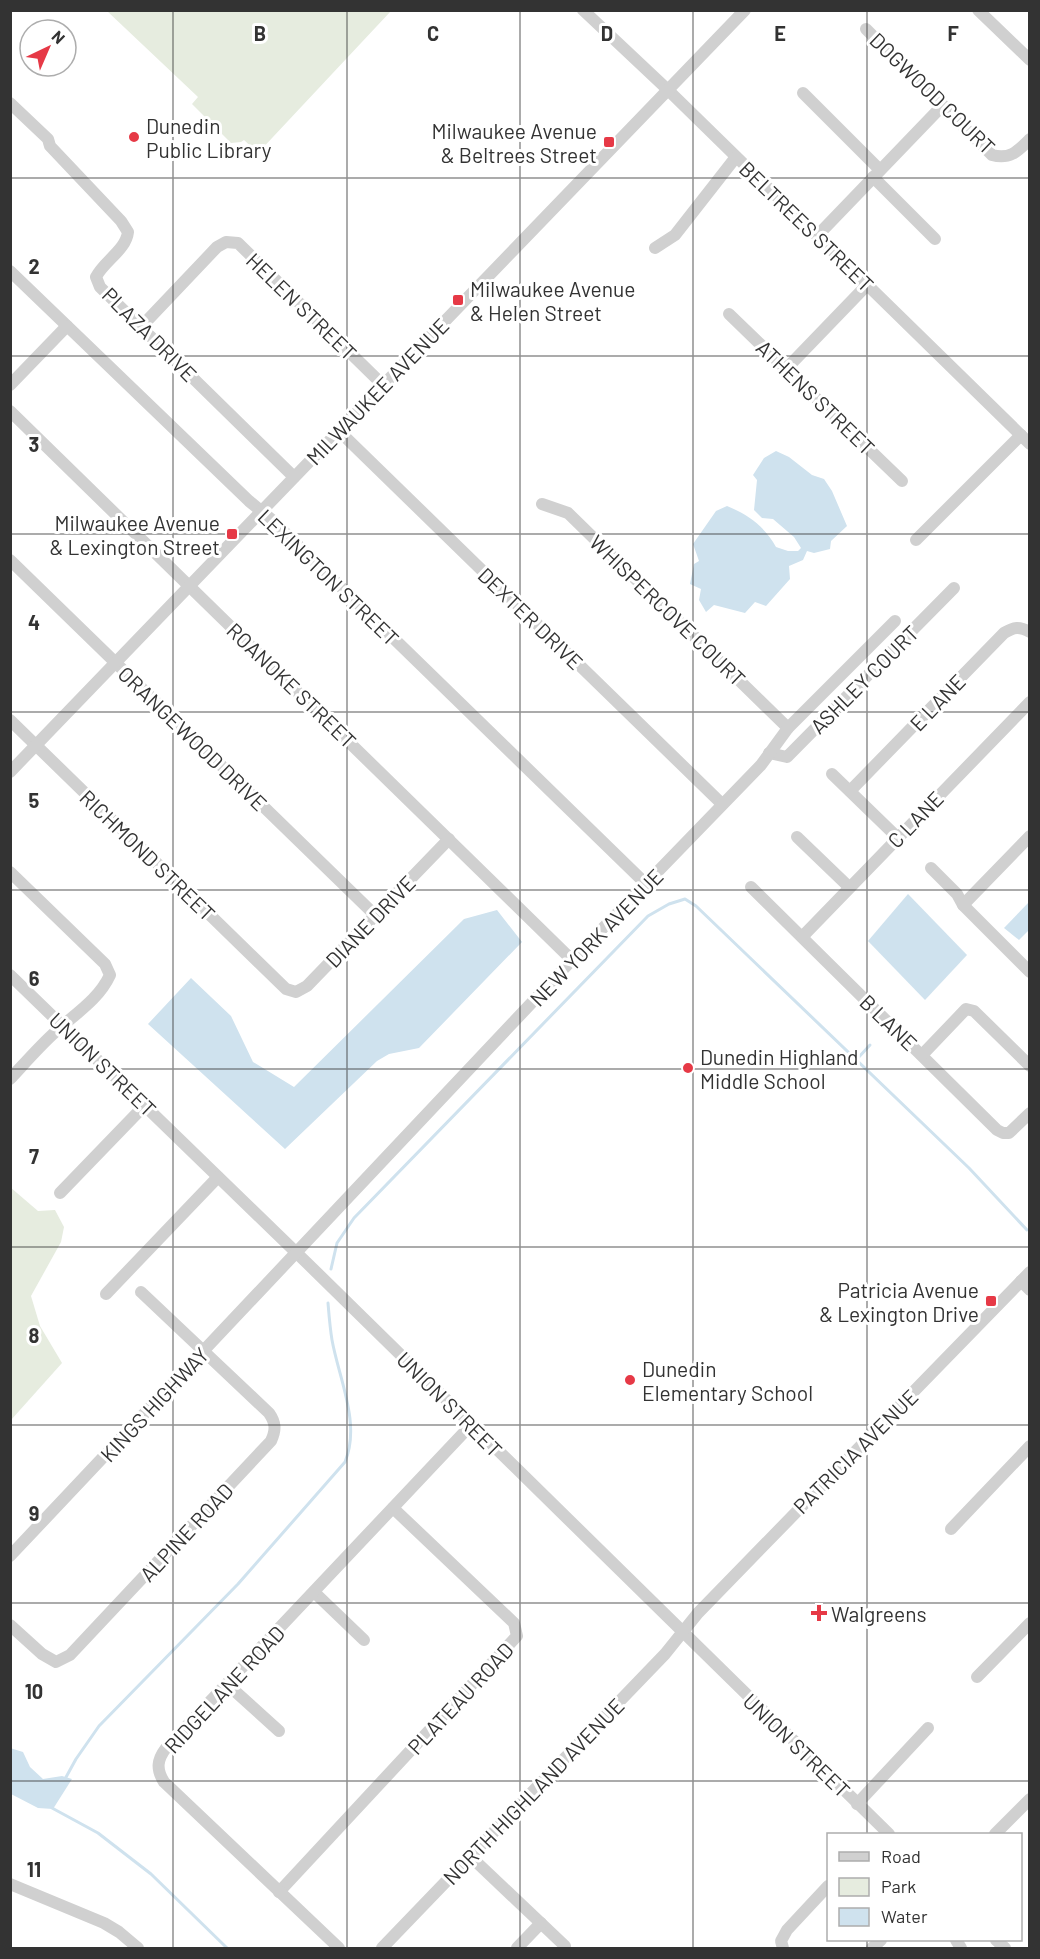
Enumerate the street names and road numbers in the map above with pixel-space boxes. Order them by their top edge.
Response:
street label: DOGWOOD COURT [865,27,1001,159]
street label: BELTREES STREET [735,156,879,296]
street label: HELEN STREET [242,247,362,365]
street label: PLAZA DRIVE [98,282,202,386]
street label: MILWAUKEE AVENUE [301,313,453,469]
street label: ATHENS STREET [752,334,880,460]
street label: LEXINGTON STREET [254,504,405,651]
street label: WHISPERCOVE COURT [585,529,751,691]
street label: DEXTER DRIVE [473,562,589,674]
street label: ROANOKE STREET [222,617,362,753]
street label: ASHLEY COURT [805,620,923,738]
street label: ORANGEWOOD DRIVE [114,661,272,815]
street label: E LANE [904,668,970,736]
street label: RICHMOND STREET [75,784,221,926]
street label: C LANE [882,785,948,853]
street label: NEW YORK AVENUE [524,863,668,1011]
street label: DIANE DRIVE [320,870,420,972]
street label: B LANE [855,989,923,1055]
street label: UNION STREET [44,1007,162,1121]
street label: KINGS HIGHWAY [95,1342,213,1466]
street label: UNION STREET [392,1346,508,1462]
street label: PATRICIA AVENUE [788,1384,922,1518]
street label: ALPINE ROAD [134,1478,238,1586]
street label: RIDGELANE ROAD [159,1620,289,1758]
street label: PLATEAU ROAD [402,1637,518,1759]
street label: UNION STREET [738,1688,856,1802]
street label: NORTH HIGHLAND AVENUE [437,1693,629,1889]

